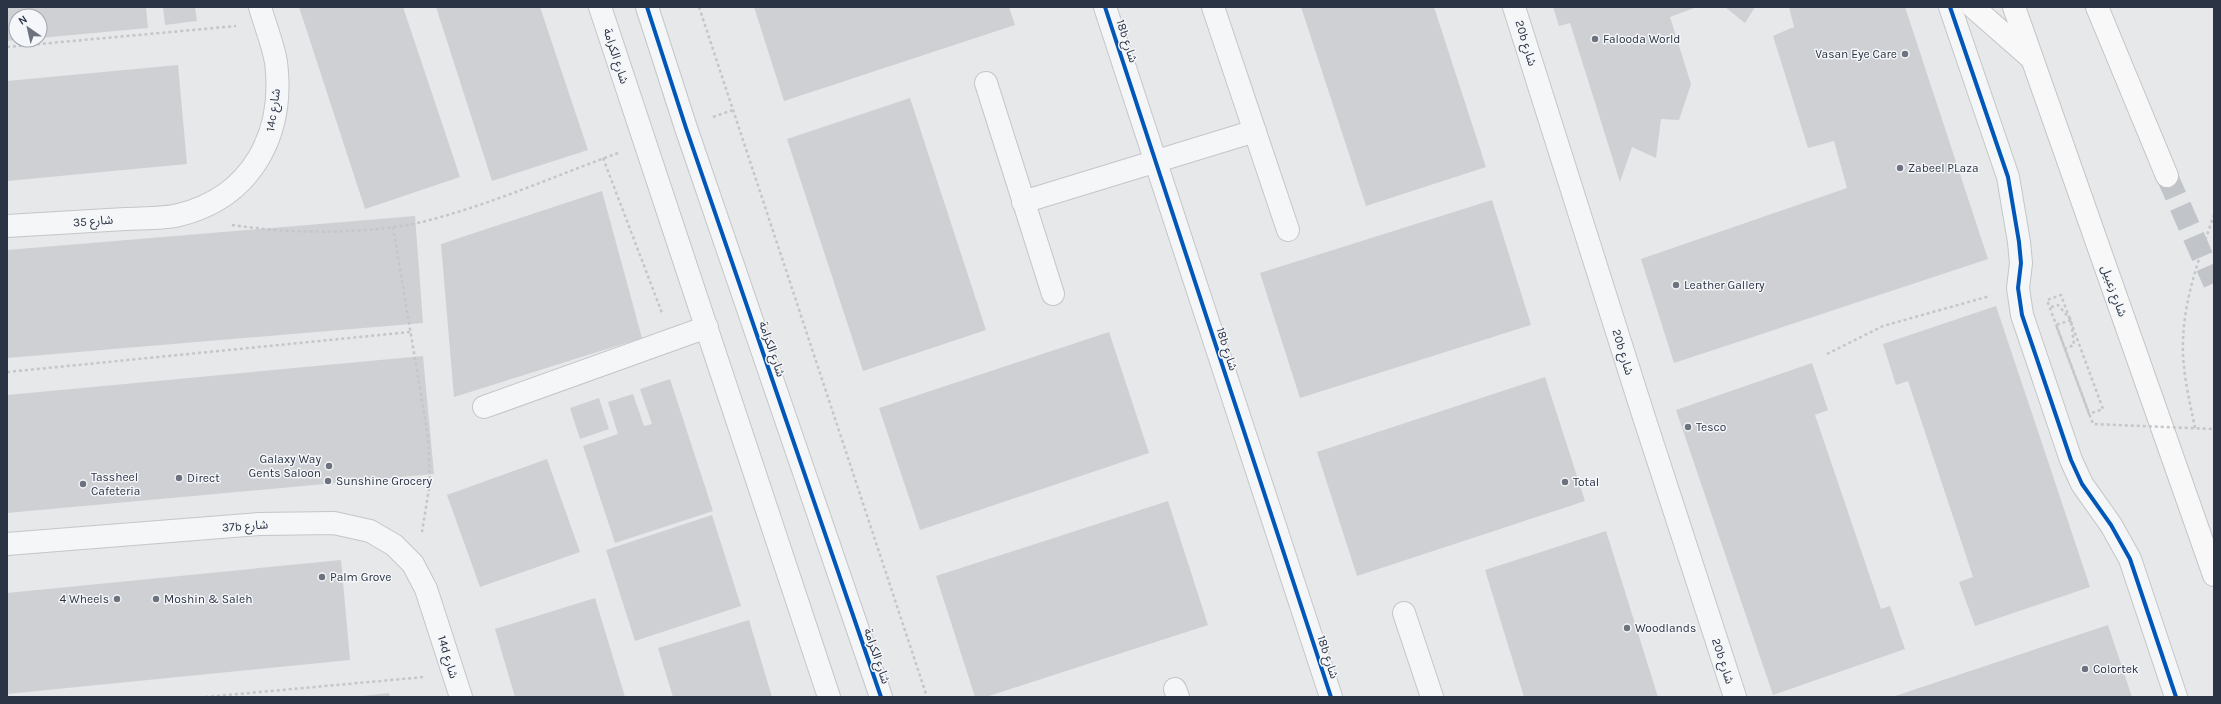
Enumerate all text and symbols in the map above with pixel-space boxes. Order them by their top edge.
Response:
north arrow [8,8,48,48]
text: N [16,13,30,28]
street label: 18b شارع [1112,18,1141,65]
street label: 20b شارع [1510,18,1540,68]
street label: شارع الكرامة [599,26,632,86]
place label: Falooda World [1603,32,1680,46]
marker: Falooda World [1590,34,1600,44]
place label: Vasan Eye Care [1815,47,1897,61]
marker: Vasan Eye Care [1900,49,1910,59]
street label: 14c شارع [263,88,285,133]
place label: Zabeel PLaza [1908,161,1979,175]
marker: Zabeel PLaza [1895,163,1905,173]
street label: شارع 35 [72,213,114,231]
street label: شارع زعبيل [2096,263,2130,319]
place label: Leather Gallery [1684,278,1765,292]
marker: Leather Gallery [1671,280,1681,290]
street label: شارع الكرامة [754,319,788,379]
street label: 18b شارع [1212,326,1241,373]
street label: 20b شارع [1607,327,1637,377]
place label: Tesco [1696,420,1726,434]
marker: Tesco [1683,422,1693,432]
place label: Galaxy Way Gents Saloon [249,452,321,480]
marker: Galaxy Way Gents Saloon [324,461,334,471]
place label: Tassheel Cafeteria [91,470,140,498]
place label: Direct [187,471,220,485]
marker: Direct [174,473,184,483]
place label: Sunshine Grocery [336,474,432,488]
place label: Total [1573,475,1599,489]
marker: Sunshine Grocery [323,476,333,486]
marker: Total [1560,477,1570,487]
marker: Tassheel Cafeteria [78,479,88,489]
street label: 37b شارع [222,517,269,537]
place label: Palm Grove [330,570,392,584]
marker: Palm Grove [317,572,327,582]
place label: 4 Wheels [59,592,109,606]
place label: Moshin & Saleh [164,592,252,606]
marker: 4 Wheels [112,594,122,604]
marker: Moshin & Saleh [151,594,161,604]
place label: Woodlands [1635,621,1696,635]
marker: Woodlands [1622,623,1632,633]
street label: شارع الكرامة [859,626,893,686]
street label: 14d شارع [433,634,461,681]
street label: 18b شارع [1313,634,1342,681]
street label: 20b شارع [1707,636,1737,686]
place label: Colortek [2093,662,2139,676]
marker: Colortek [2080,664,2090,674]

